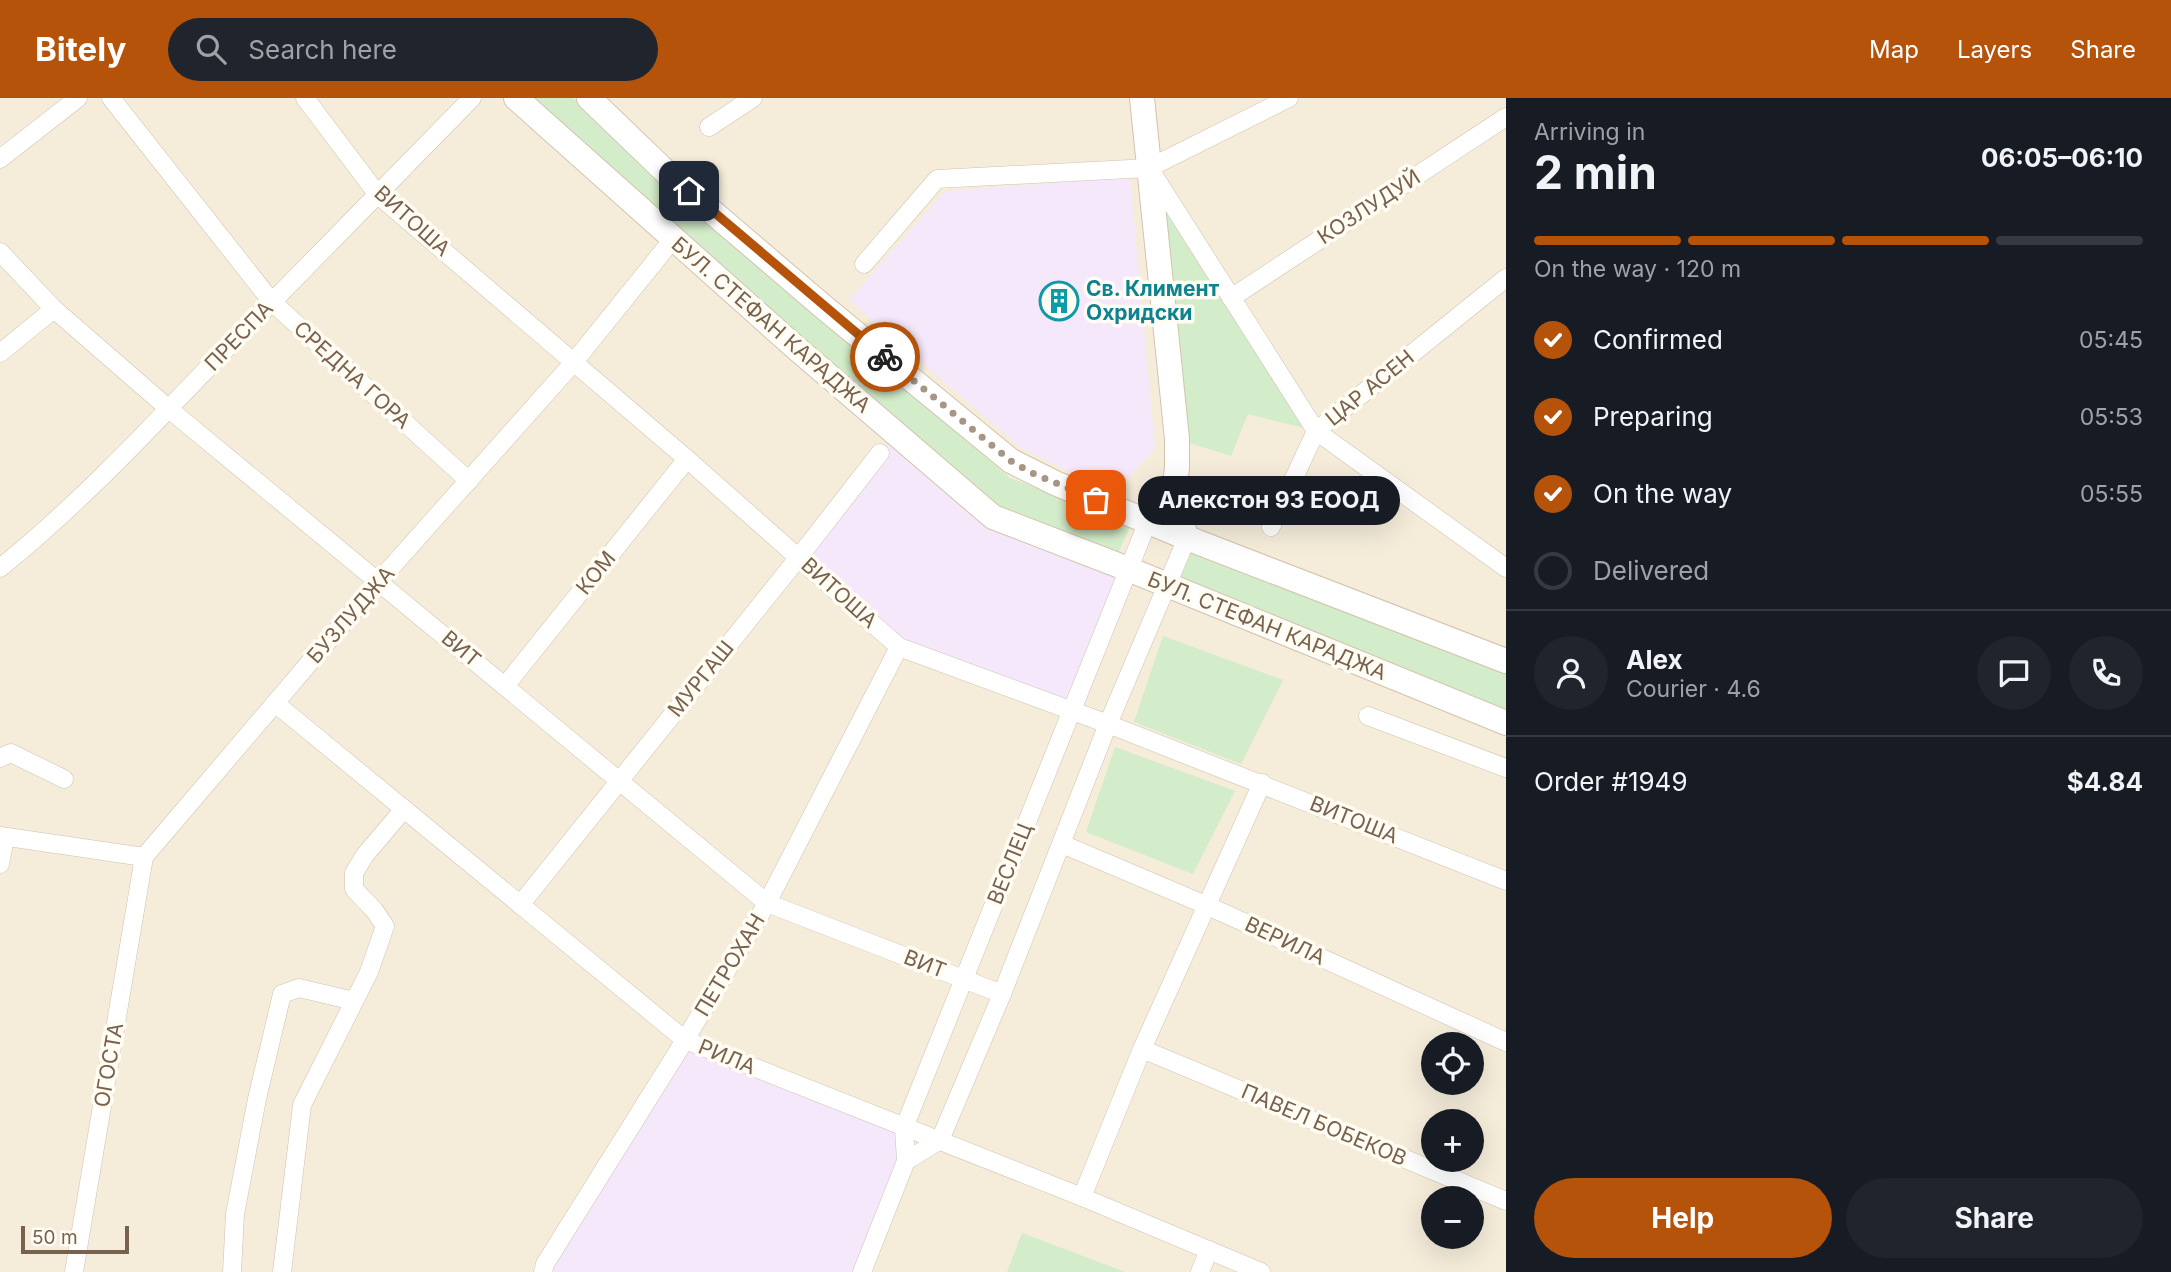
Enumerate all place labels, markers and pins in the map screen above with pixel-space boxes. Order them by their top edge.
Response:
pin [659,161,719,221]
place label: Св. Климент Охридски [1086,276,1219,325]
building icon: Св. Климент Охридски [1038,280,1080,322]
pin [1066,470,1126,530]
callout: Алекстон 93 ЕООД [1138,476,1400,524]

